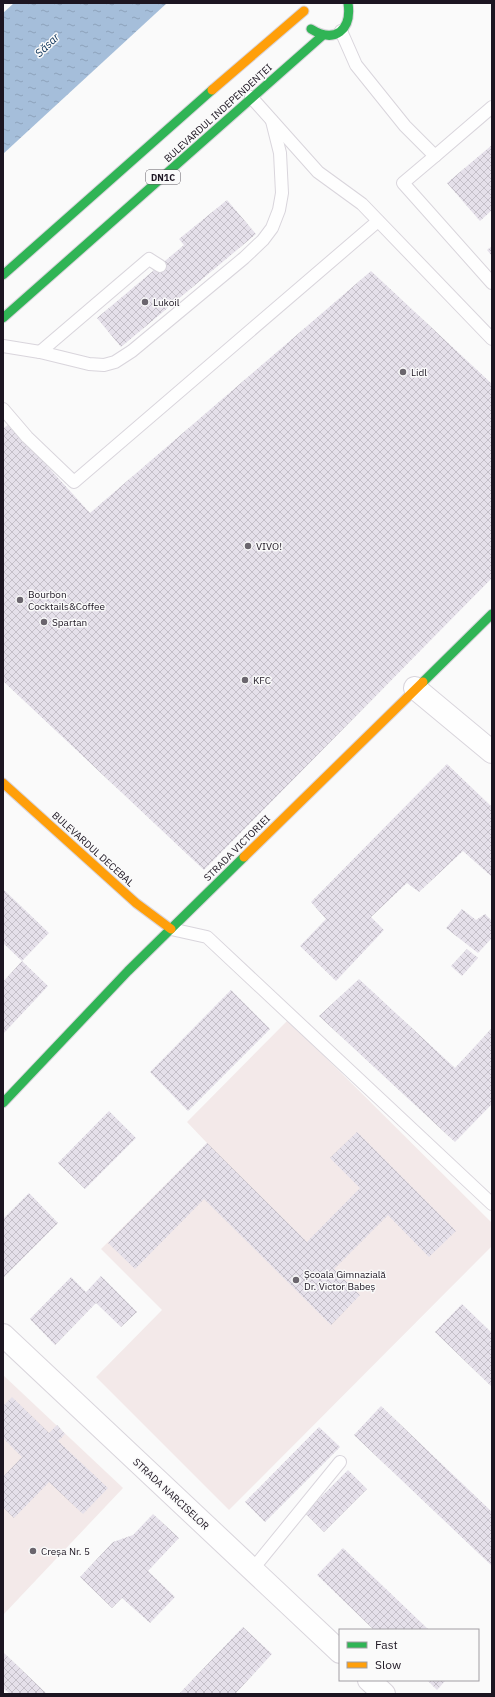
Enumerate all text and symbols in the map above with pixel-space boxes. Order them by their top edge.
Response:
water label: Săsar [32,29,63,60]
street label: BULEVARDUL INDEPENDENȚEI [161,61,275,165]
road number: DN1C [146,170,180,184]
place label: Lukoil [153,296,180,309]
marker: Lukoil [140,297,150,307]
place label: Lidl [411,366,427,379]
marker: Lidl [398,367,408,377]
place label: VIVO! [256,540,282,553]
marker: VIVO! [243,541,253,551]
place label: Bourbon Cocktails&Coffee [28,588,106,613]
marker: Bourbon Cocktails&Coffee [15,595,25,605]
place label: Spartan [52,616,87,629]
marker: Spartan [39,617,49,627]
place label: KFC [253,674,271,687]
marker: KFC [240,675,250,685]
street label: BULEVARDUL DECEBAL [49,809,137,889]
street label: STRADA VICTORIEI [201,812,273,884]
place label: Școala Gimnazială Dr. Victor Babeș [304,1268,387,1293]
marker: Școala Gimnazială Dr. Victor Babeș [291,1275,301,1285]
street label: STRADA NARCISELOR [130,1455,212,1533]
place label: Creșa Nr. 5 [41,1545,90,1558]
marker: Creșa Nr. 5 [28,1546,38,1556]
legend [339,1629,479,1681]
text: Fast [375,1637,398,1652]
text: Slow [375,1657,401,1672]

